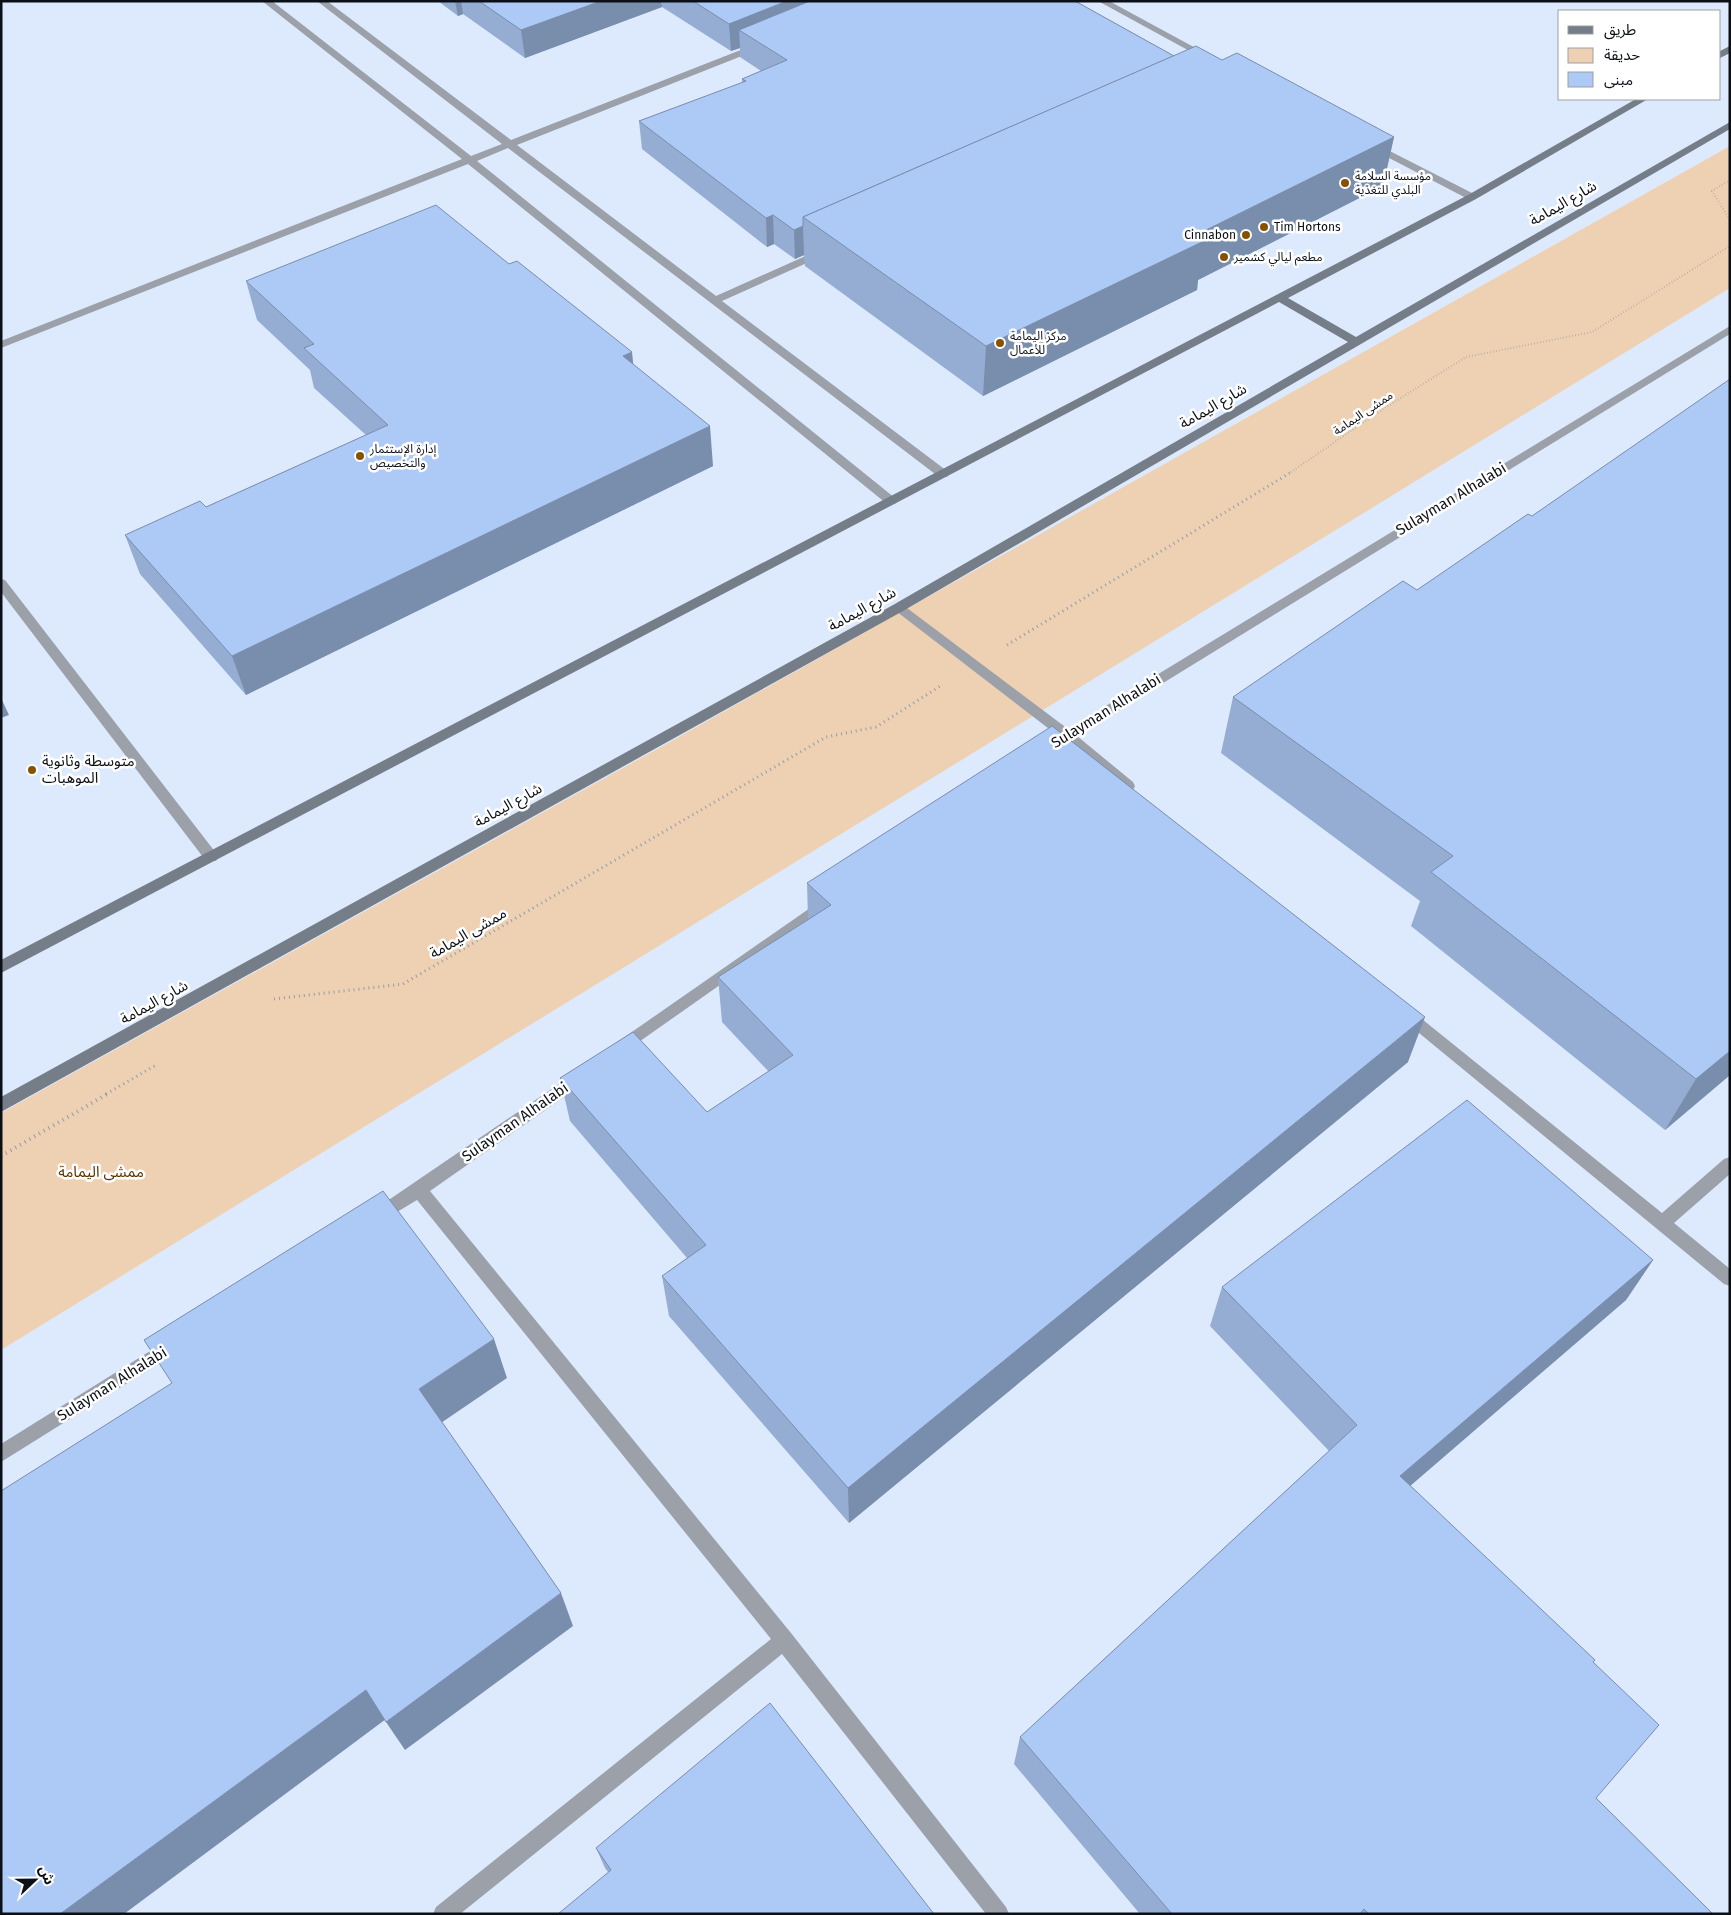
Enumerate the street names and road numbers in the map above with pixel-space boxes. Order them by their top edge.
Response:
street label: شارع اليمامة [1526,176,1601,232]
street label: شارع اليمامة [1176,379,1251,435]
street label: ممشى اليمامة [1331,388,1395,438]
street label: Sulayman Alhalabi [1392,459,1510,539]
street label: شارع اليمامة [825,583,901,638]
street label: Sulayman Alhalabi [1048,670,1164,752]
street label: شارع اليمامة [471,779,547,834]
street label: ممشى اليمامة [426,904,510,962]
street label: شارع اليمامة [117,976,193,1031]
street label: Sulayman Alhalabi [458,1079,572,1165]
street label: Sulayman Alhalabi [54,1343,170,1425]

